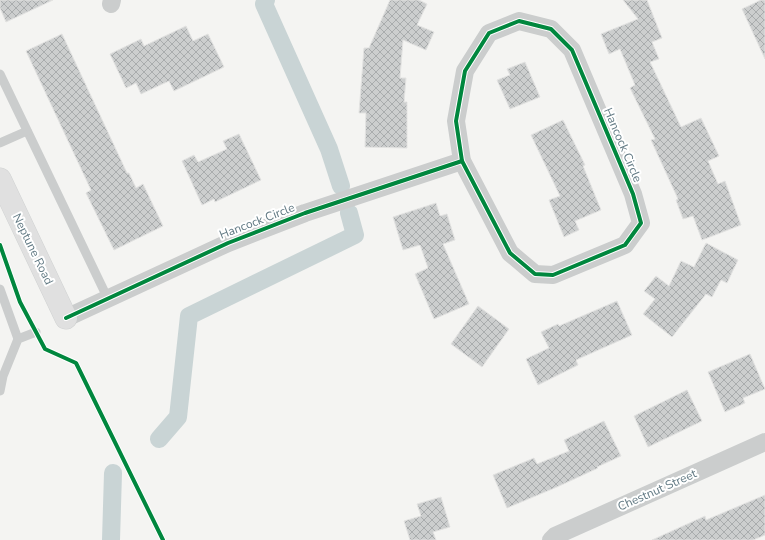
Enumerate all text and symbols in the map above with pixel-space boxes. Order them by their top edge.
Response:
street label: Hancock Circle [600,105,646,185]
street label: Hancock Circle [217,199,297,243]
street label: Neptune Road [9,211,57,287]
street label: Chestnut Street [615,465,700,515]

